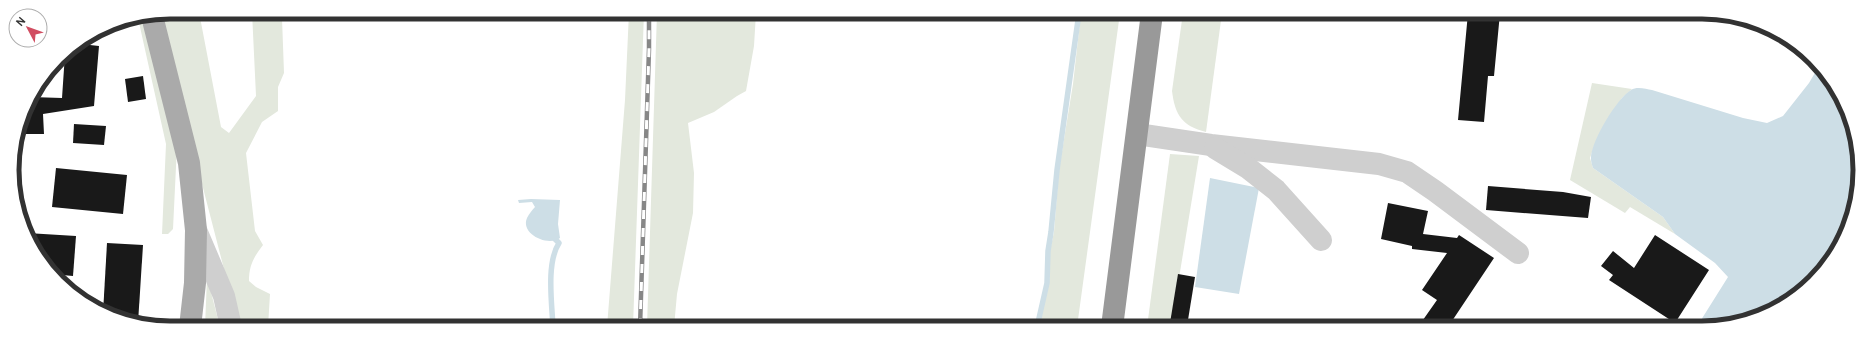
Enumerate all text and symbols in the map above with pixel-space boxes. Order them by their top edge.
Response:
north arrow [8,8,48,48]
text: N [13,14,28,29]

